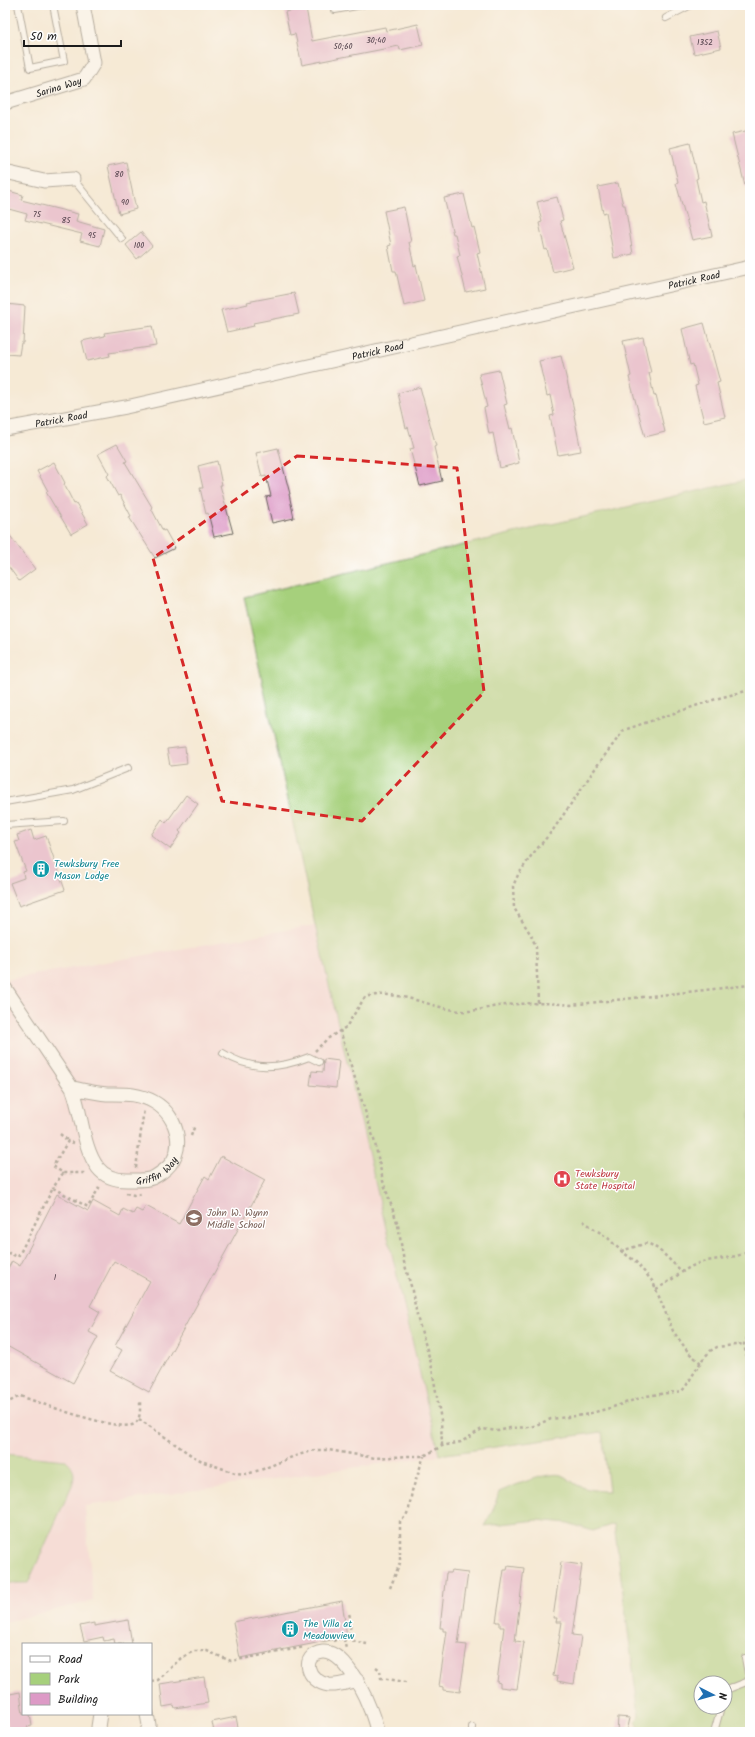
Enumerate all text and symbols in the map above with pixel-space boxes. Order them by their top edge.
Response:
scale bar [24,22,121,48]
text: 50 m [30,27,57,46]
house number: 30;40 [366,34,386,47]
house number: 1352 [697,36,713,49]
house number: 50;60 [333,40,353,53]
street label: Sarina Way [34,73,84,102]
house number: 80 [115,168,123,181]
house number: 90 [121,196,129,209]
house number: 75 [33,208,42,221]
house number: 85 [61,214,71,227]
house number: 95 [88,229,97,242]
house number: 100 [134,239,144,252]
street label: Patrick Road [667,267,723,294]
street label: Patrick Road [350,338,407,365]
street label: Patrick Road [34,407,90,432]
place label: Tewksbury Free Mason Lodge [54,856,120,884]
building icon: Tewksbury Free Mason Lodge [31,859,51,879]
street label: Griffin Way [136,1154,183,1189]
place label: Tewksbury State Hospital [575,1166,635,1194]
hospital icon: Tewksbury State Hospital [552,1169,572,1189]
place label: John W. Wynn Middle School [207,1205,268,1233]
school or university icon: John W. Wynn Middle School [184,1208,204,1228]
house number: 1 [54,1271,57,1284]
place label: The Villa at Meadowview [303,1616,354,1644]
building icon: The Villa at Meadowview [280,1619,300,1639]
legend [22,1643,152,1715]
text: Road [58,1650,83,1669]
text: Park [58,1670,80,1689]
north arrow [693,1675,733,1715]
text: Building [58,1690,98,1709]
text: N [713,1692,731,1700]

